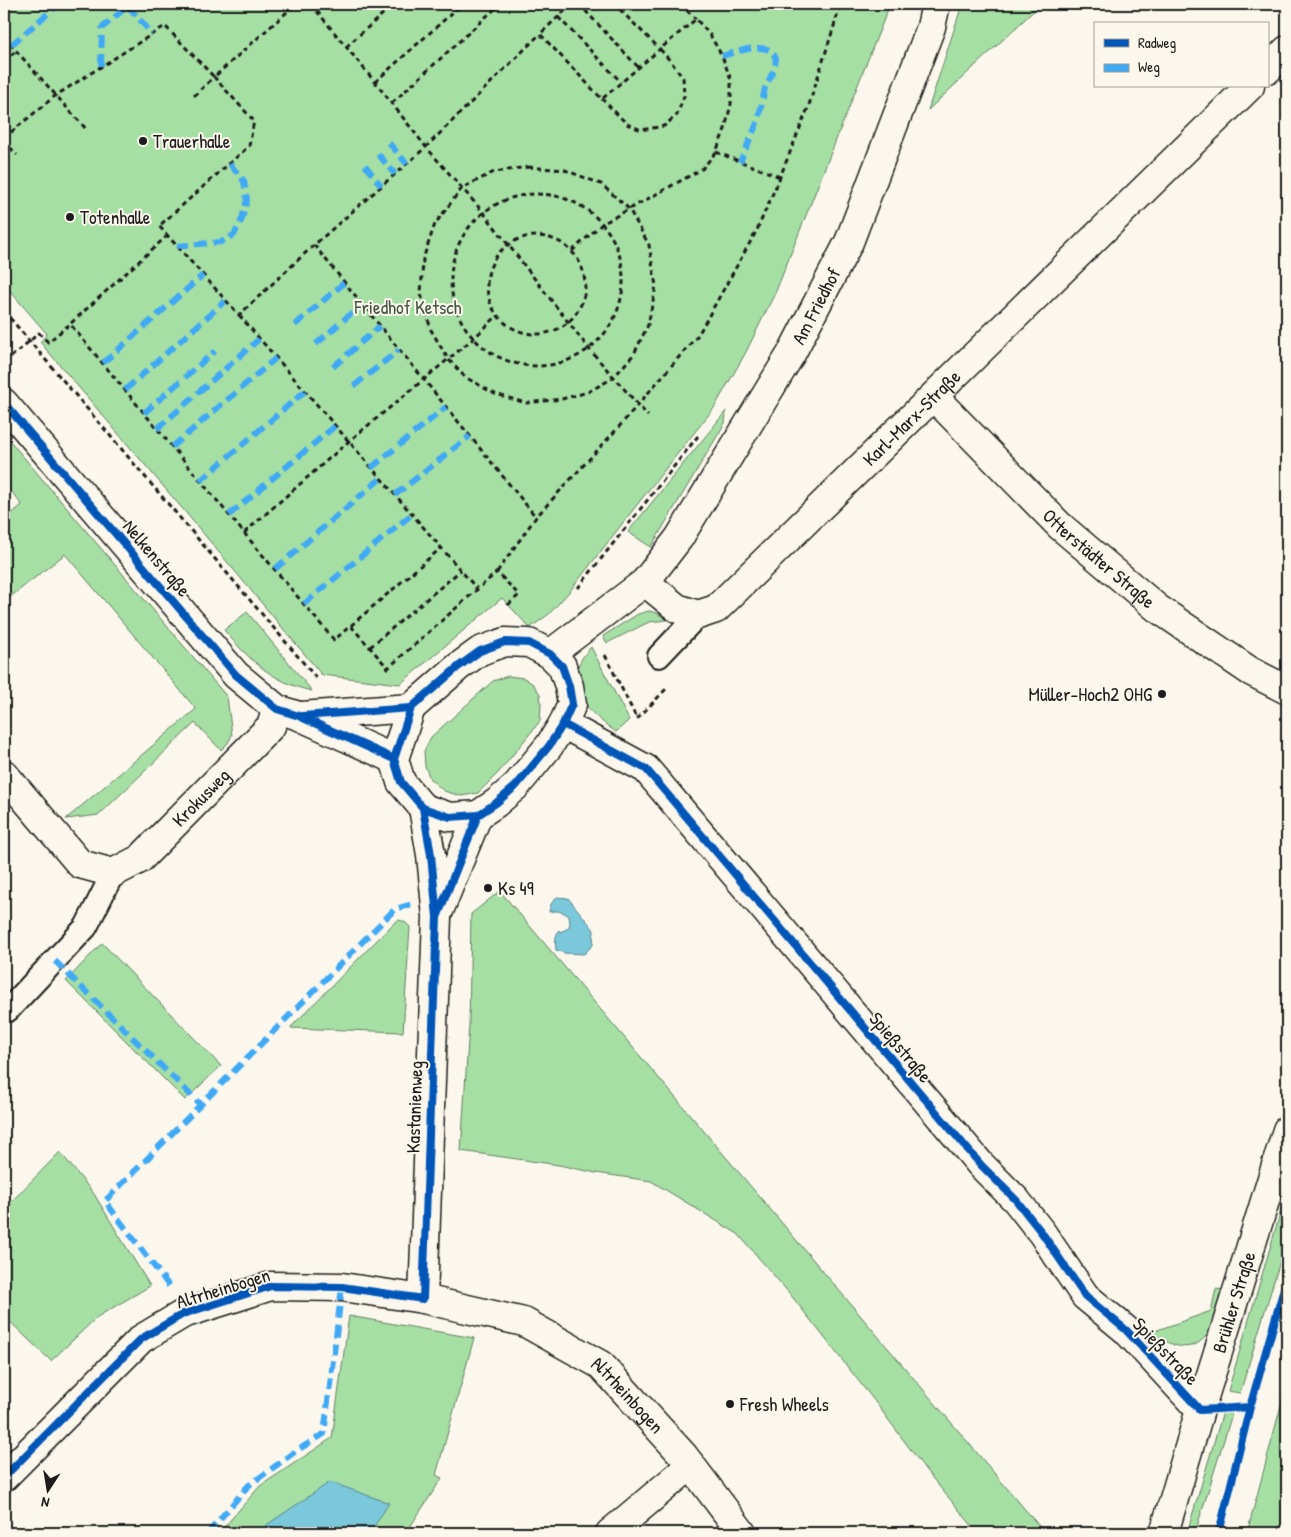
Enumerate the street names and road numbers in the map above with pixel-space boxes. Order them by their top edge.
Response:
street label: Am Friedhof [785,263,846,349]
street label: Karl-Marx-Straße [857,363,966,472]
street label: Otterstädter Straße [1037,503,1161,614]
street label: Nelkenstraße [117,514,197,602]
street label: Krokusweg [166,762,235,832]
street label: Spießstraße [864,1006,939,1088]
street label: Kastanienweg [399,1060,429,1154]
street label: Brühler Straße [1206,1248,1262,1356]
street label: Altrheinbogen [173,1261,273,1315]
street label: Spießstraße [1127,1311,1205,1391]
street label: Altrheinbogen [587,1349,670,1439]

